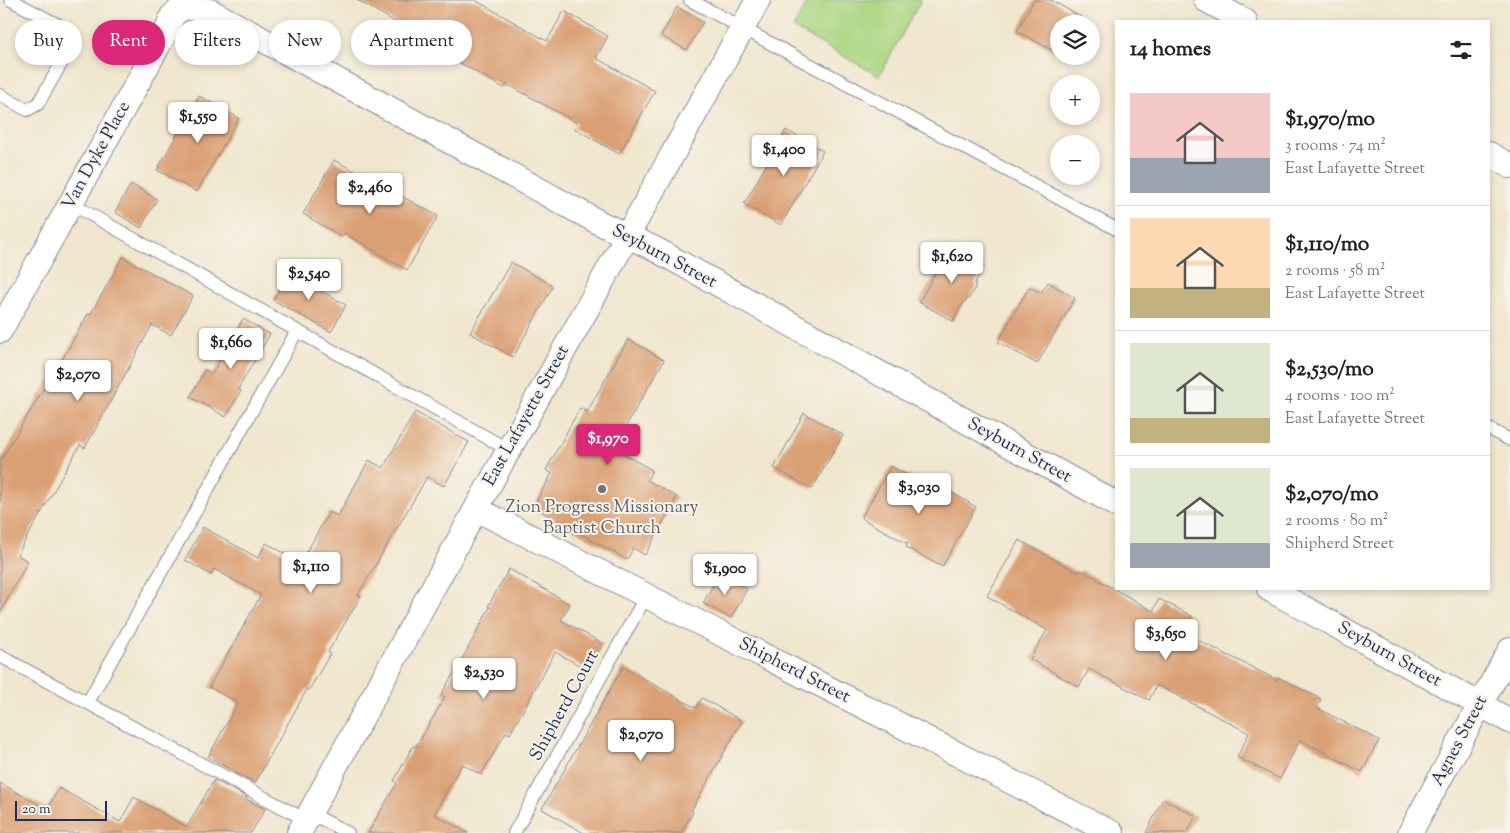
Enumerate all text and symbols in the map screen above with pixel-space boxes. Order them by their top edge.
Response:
map controls [1050,15,1100,185]
button: layers [1050,15,1100,65]
chip: Buy [15,20,82,65]
chip: Rent [92,20,165,65]
chip: Filters [175,20,259,65]
chip: New [269,20,341,65]
chip: Apartment [351,20,472,65]
text: 14 homes [1130,35,1211,65]
icon: filters [1447,36,1475,64]
button: + [1050,75,1100,125]
street label: Van Dyke Place [56,97,138,215]
pin: $1,550 [157,102,239,144]
text: $1,970/mo [1285,105,1375,135]
text: $1,550 [179,106,217,129]
icon: home [1170,113,1230,173]
pin: $1,400 [743,134,825,177]
button: − [1050,135,1100,185]
text: 3 rooms · 74 m² [1285,135,1386,158]
text: $1,400 [763,139,805,162]
text: East Lafayette Street [1285,158,1425,181]
pin: $2,460 [329,172,411,215]
text: $2,460 [348,177,392,200]
street label: Seyburn Street [607,218,721,296]
text: $1,110/mo [1285,230,1369,260]
icon: home [1170,238,1230,298]
pin: $1,620 [911,242,993,284]
text: $1,620 [931,246,973,269]
pin: $2,540 [268,258,350,301]
text: 2 rooms · 58 m² [1285,260,1385,283]
text: $2,540 [288,263,330,286]
text: East Lafayette Street [1285,283,1425,306]
pin: $1,660 [190,328,272,370]
text: $1,660 [210,332,252,355]
street label: East Lafayette Street [477,341,577,491]
text: $2,530/mo [1285,355,1374,385]
pin: $2,070 [37,360,119,402]
icon: home [1170,363,1230,423]
text: $2,070 [56,364,100,387]
text: 4 rooms · 100 m² [1285,385,1395,408]
text: East Lafayette Street [1285,408,1425,431]
street label: Seyburn Street [962,412,1076,490]
pin: $1,970 [567,424,649,466]
text: $1,970 [587,428,629,451]
pin: $3,030 [878,472,960,515]
text: $3,030 [898,477,940,500]
text: $2,070/mo [1285,480,1379,510]
marker: Zion Progress Missionary Baptist Church [596,483,608,495]
icon: home [1170,488,1230,548]
place label: Zion Progress Missionary Baptist Church [506,495,699,542]
text: 2 rooms · 80 m² [1285,510,1388,533]
text: Shipherd Street [1285,533,1394,556]
pin: $1,110 [270,552,352,594]
pin: $1,900 [684,554,766,596]
text: $1,110 [292,556,330,579]
text: $1,900 [704,558,746,581]
street label: Seyburn Street [1332,616,1446,694]
pin: $3,650 [1125,618,1207,661]
text: $3,650 [1146,623,1186,646]
street label: Shipherd Street [734,632,854,710]
street label: Shipherd Court [524,646,606,766]
pin: $2,530 [443,658,525,700]
text: $2,530 [464,662,504,685]
street label: Agnes Street [1425,691,1495,791]
pin: $2,070 [600,720,682,762]
text: $2,070 [619,724,663,747]
scale bar [15,798,108,821]
text: 20 m [22,800,51,820]

